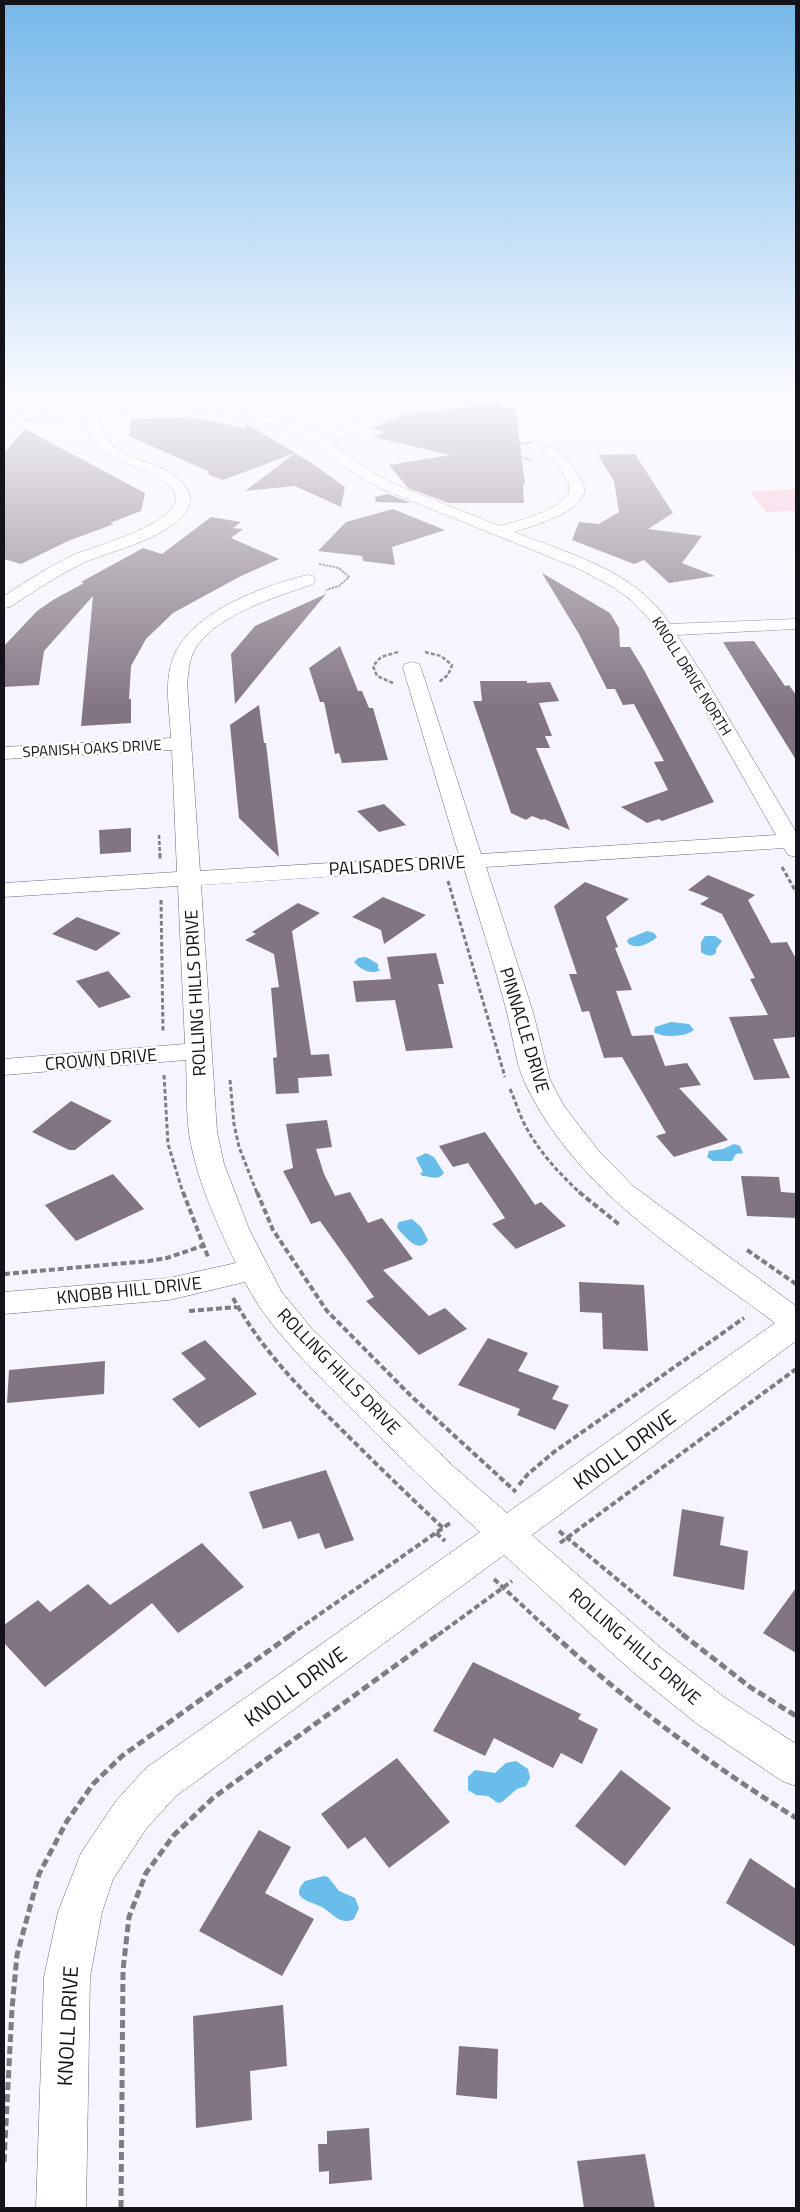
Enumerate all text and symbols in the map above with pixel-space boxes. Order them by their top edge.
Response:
street label: KNOLL DRIVE NORTH [646,612,738,740]
street label: SPANISH OAKS DRIVE [22,733,162,763]
street label: PALISADES DRIVE [328,848,466,882]
street label: ROLLING HILLS DRIVE [177,909,213,1077]
street label: PINNACLE DRIVE [493,964,557,1096]
street label: CROWN DRIVE [44,1041,158,1077]
street label: KNOBB HILL DRIVE [55,1269,203,1311]
street label: ROLLING HILLS DRIVE [271,1302,407,1440]
street label: KNOLL DRIVE [566,1401,682,1497]
street label: ROLLING HILLS DRIVE [563,1581,707,1711]
street label: KNOLL DRIVE [237,1638,353,1734]
street label: KNOLL DRIVE [48,1965,86,2087]

